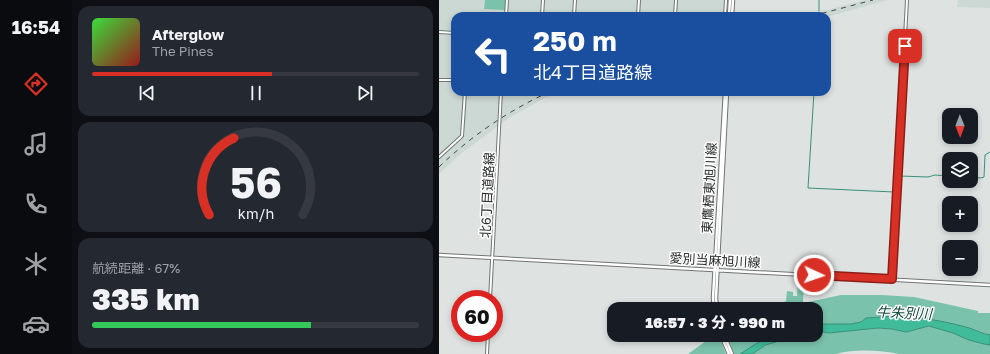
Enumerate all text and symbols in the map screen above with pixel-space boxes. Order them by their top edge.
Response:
text: 16:54 [12,16,60,38]
text: 250 m [533,24,617,57]
text: Afterglow [152,25,224,43]
icon: left [467,28,519,80]
pin [888,29,922,63]
icon: arrive [894,35,916,57]
text: The Pines [152,43,213,59]
text: 北4丁目道路線 [533,61,652,83]
icon: directions [22,70,50,98]
icon: previous [136,82,158,104]
icon: pause [245,82,267,104]
icon: next [354,82,376,104]
north arrow [942,108,978,144]
map controls [942,108,978,276]
icon: music [22,130,50,158]
street label: 東鷹栖東旭川線 [699,142,719,234]
street label: 北6丁目道路線 [477,152,497,238]
button: layers [942,152,978,188]
text: 56 [230,157,281,207]
icon: phone [22,190,50,218]
button: + [942,196,978,232]
text: km/h [237,205,274,222]
button: − [942,240,978,276]
icon: climate [22,250,50,278]
street label: 愛別当麻旭川線 [669,250,761,270]
position arrow [793,254,835,296]
text: 航続距離 · 67% [92,260,180,276]
text: 335 km [92,281,200,317]
speed limit sign: 60 [451,290,503,342]
water label: 牛朱別川 [876,303,934,322]
icon: car [22,310,50,338]
text: 16:57 · 3 分 · 990 m [645,313,785,331]

